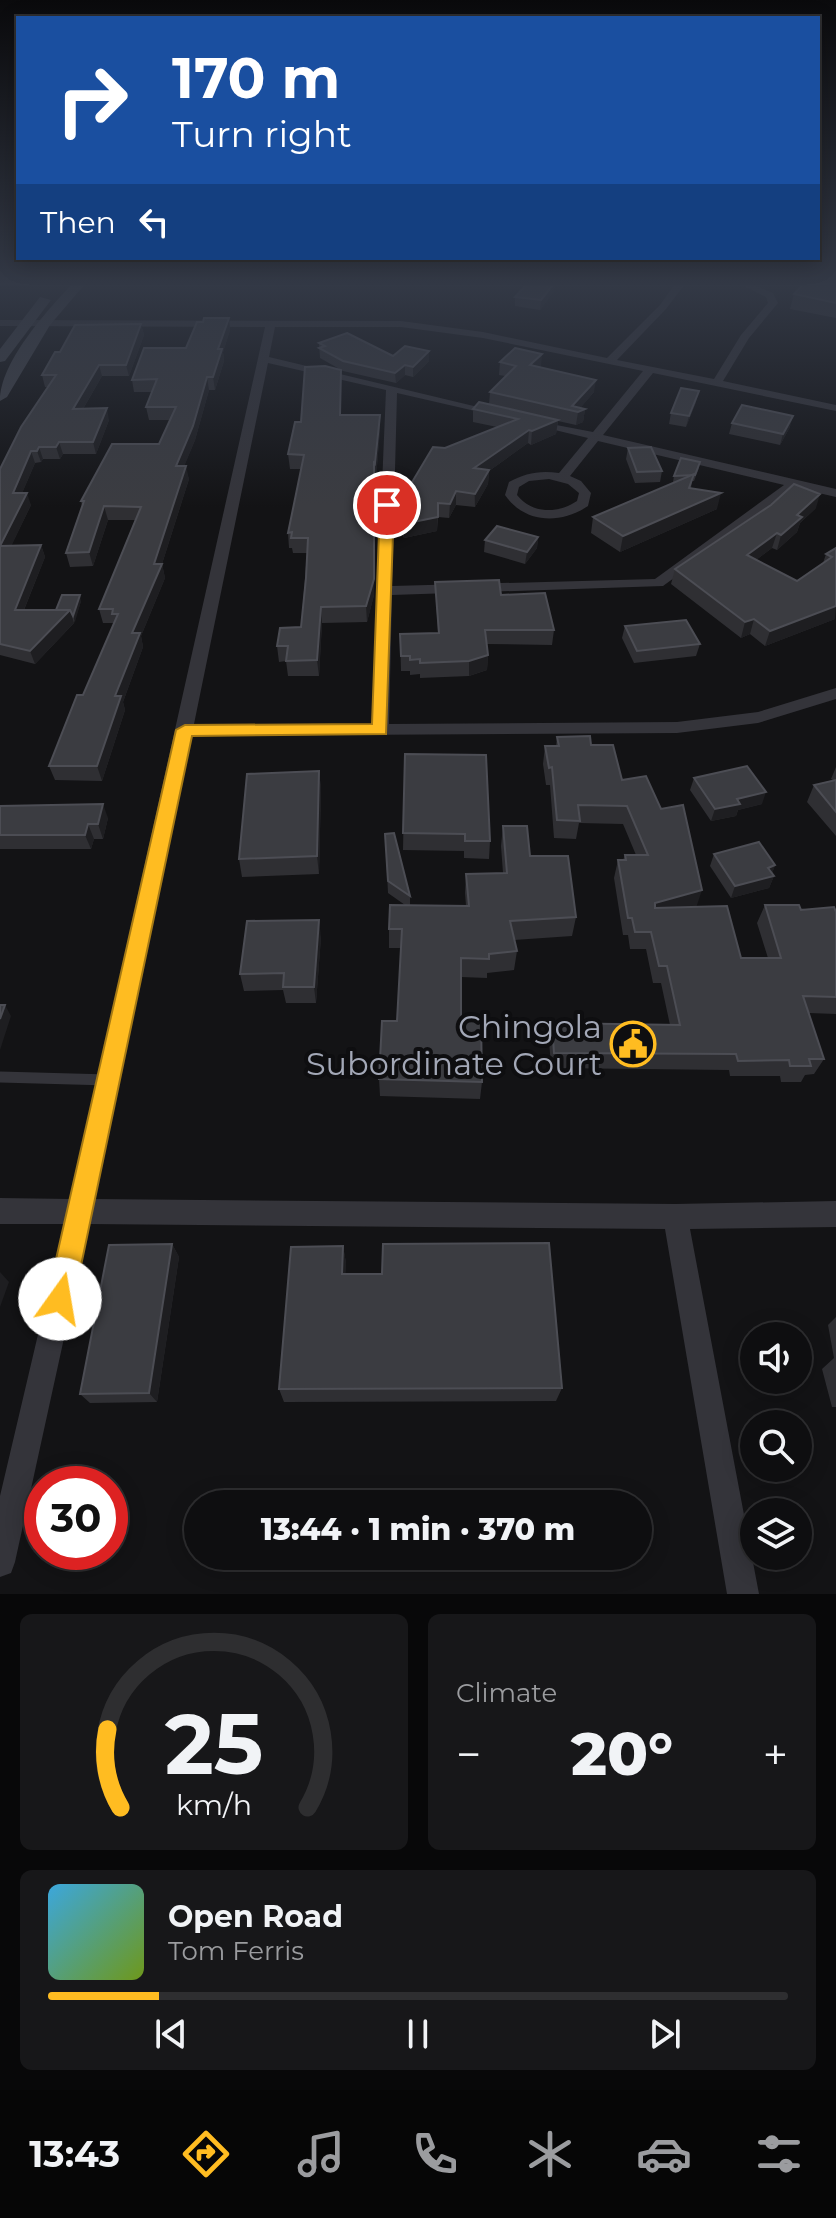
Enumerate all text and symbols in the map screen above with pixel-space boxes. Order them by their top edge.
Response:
text: 170 m [172,44,340,112]
icon: right [40,48,144,152]
text: Turn right [172,112,352,156]
icon: left [132,200,176,244]
text: Then [40,204,116,241]
pin [353,471,421,539]
icon: arrive [365,483,409,527]
place label: Chingola Subordinate Court [306,1007,602,1083]
public building icon: Chingola Subordinate Court [609,1020,657,1068]
position arrow [18,1257,102,1341]
map controls [740,1322,812,1570]
button: sound [740,1322,812,1394]
button: search [740,1410,812,1482]
speed limit sign: 30 [24,1466,128,1570]
button: layers [740,1498,812,1570]
text: 13:44 · 1 min · 370 m [261,1511,575,1548]
text: Climate [456,1677,557,1709]
text: 25 [165,1693,263,1795]
text: 20° [571,1717,673,1790]
text: − [456,1727,481,1781]
text: + [763,1727,788,1781]
text: km/h [176,1787,252,1822]
text: Open Road [168,1898,343,1935]
text: Tom Ferris [168,1935,304,1967]
icon: previous [149,2012,193,2056]
icon: pause [396,2012,440,2056]
icon: next [643,2012,687,2056]
icon: directions [178,2126,234,2182]
icon: music [293,2126,349,2182]
icon: phone [407,2126,463,2182]
icon: climate [522,2126,578,2182]
icon: car [636,2126,692,2182]
icon: filters [751,2126,807,2182]
text: 13:43 [29,2132,120,2176]

